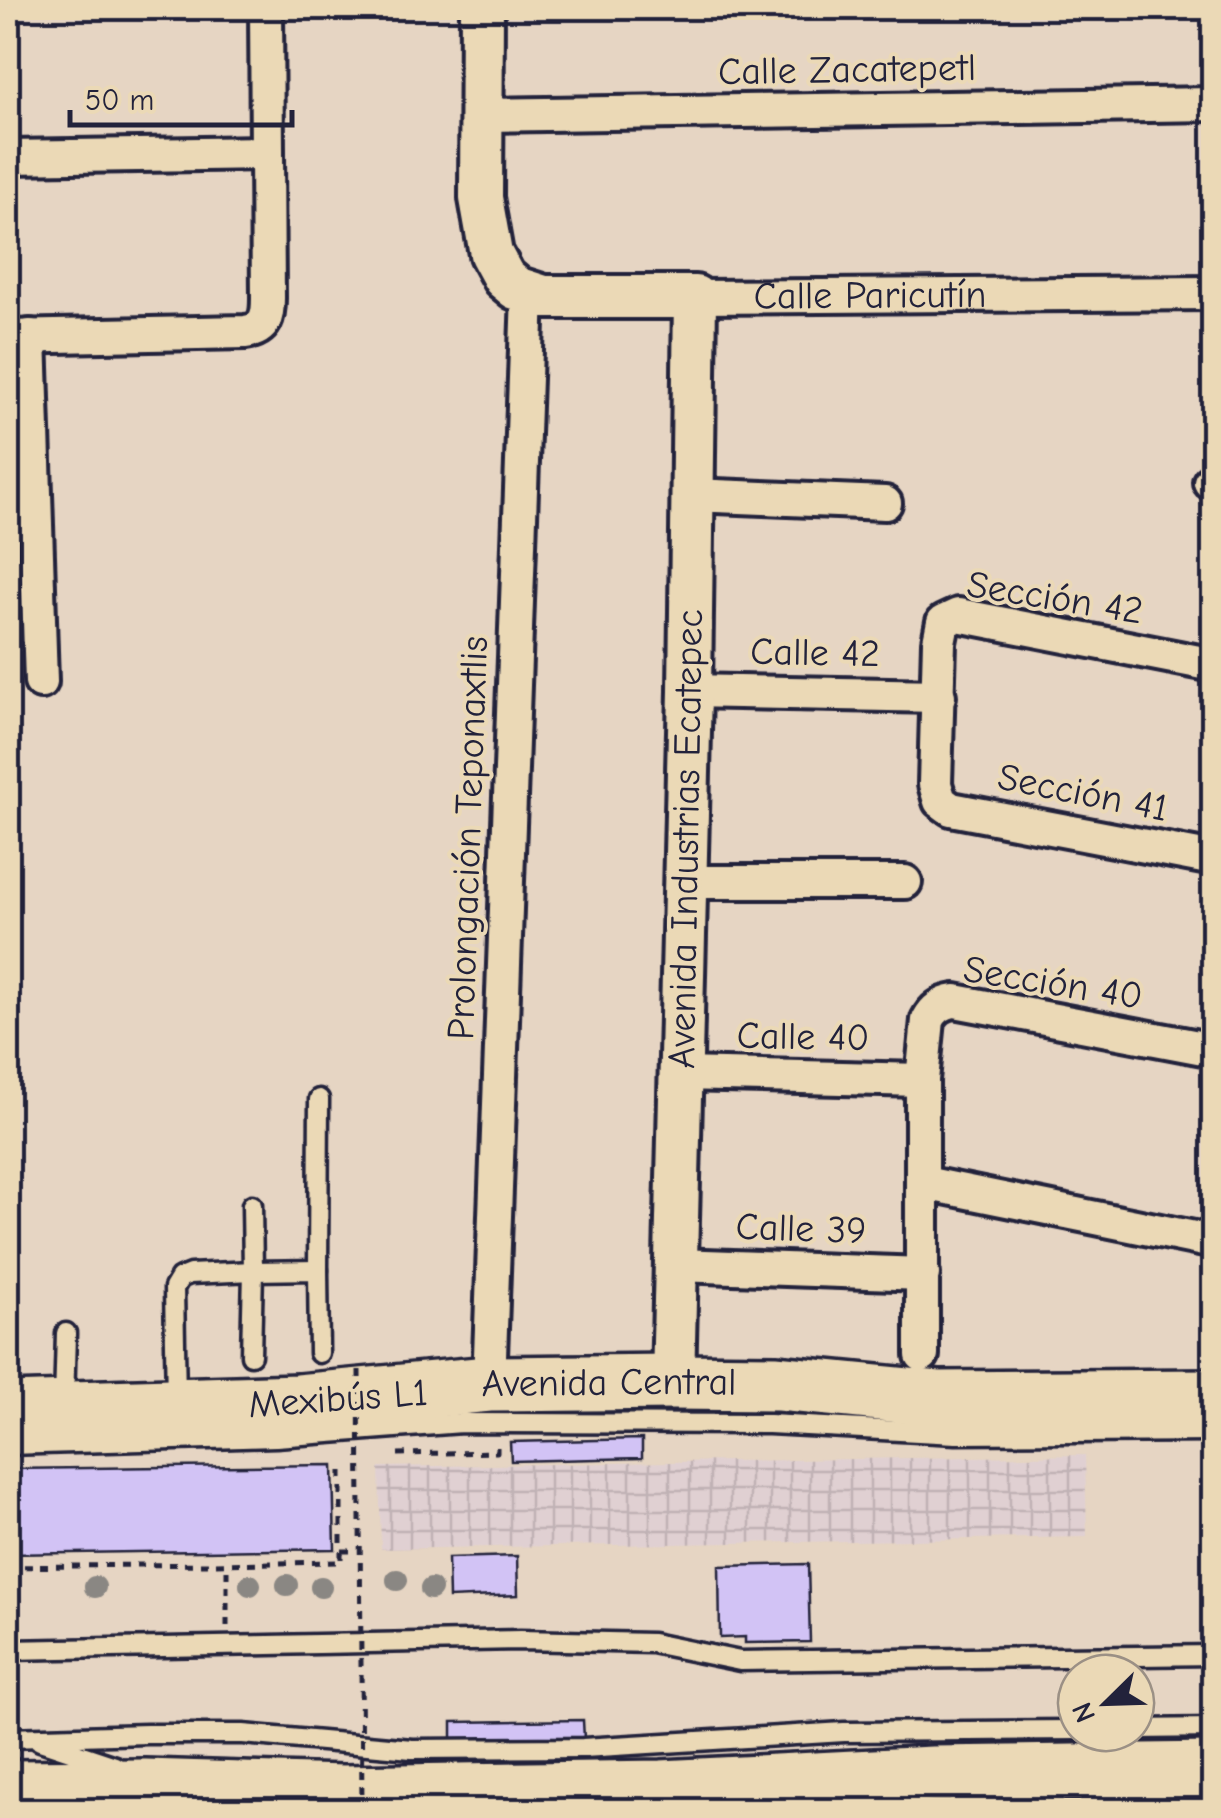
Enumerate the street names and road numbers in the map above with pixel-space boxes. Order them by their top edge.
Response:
street label: Calle Zacatepetl [718,46,976,94]
street label: Calle Paricutín [753,273,987,319]
street label: Sección 42 [964,562,1146,634]
street label: Avenida Industrias Ecatepec [660,609,712,1069]
street label: Calle 42 [750,630,880,676]
street label: Prolongación Teponaxtlis [439,635,497,1041]
street label: Sección 41 [994,755,1172,831]
street label: Sección 40 [960,947,1146,1019]
street label: Calle 40 [736,1014,870,1060]
street label: Calle 39 [735,1205,867,1253]
street label: Avenida Central [481,1360,737,1406]
street label: Mexibús L1 [247,1371,429,1427]

